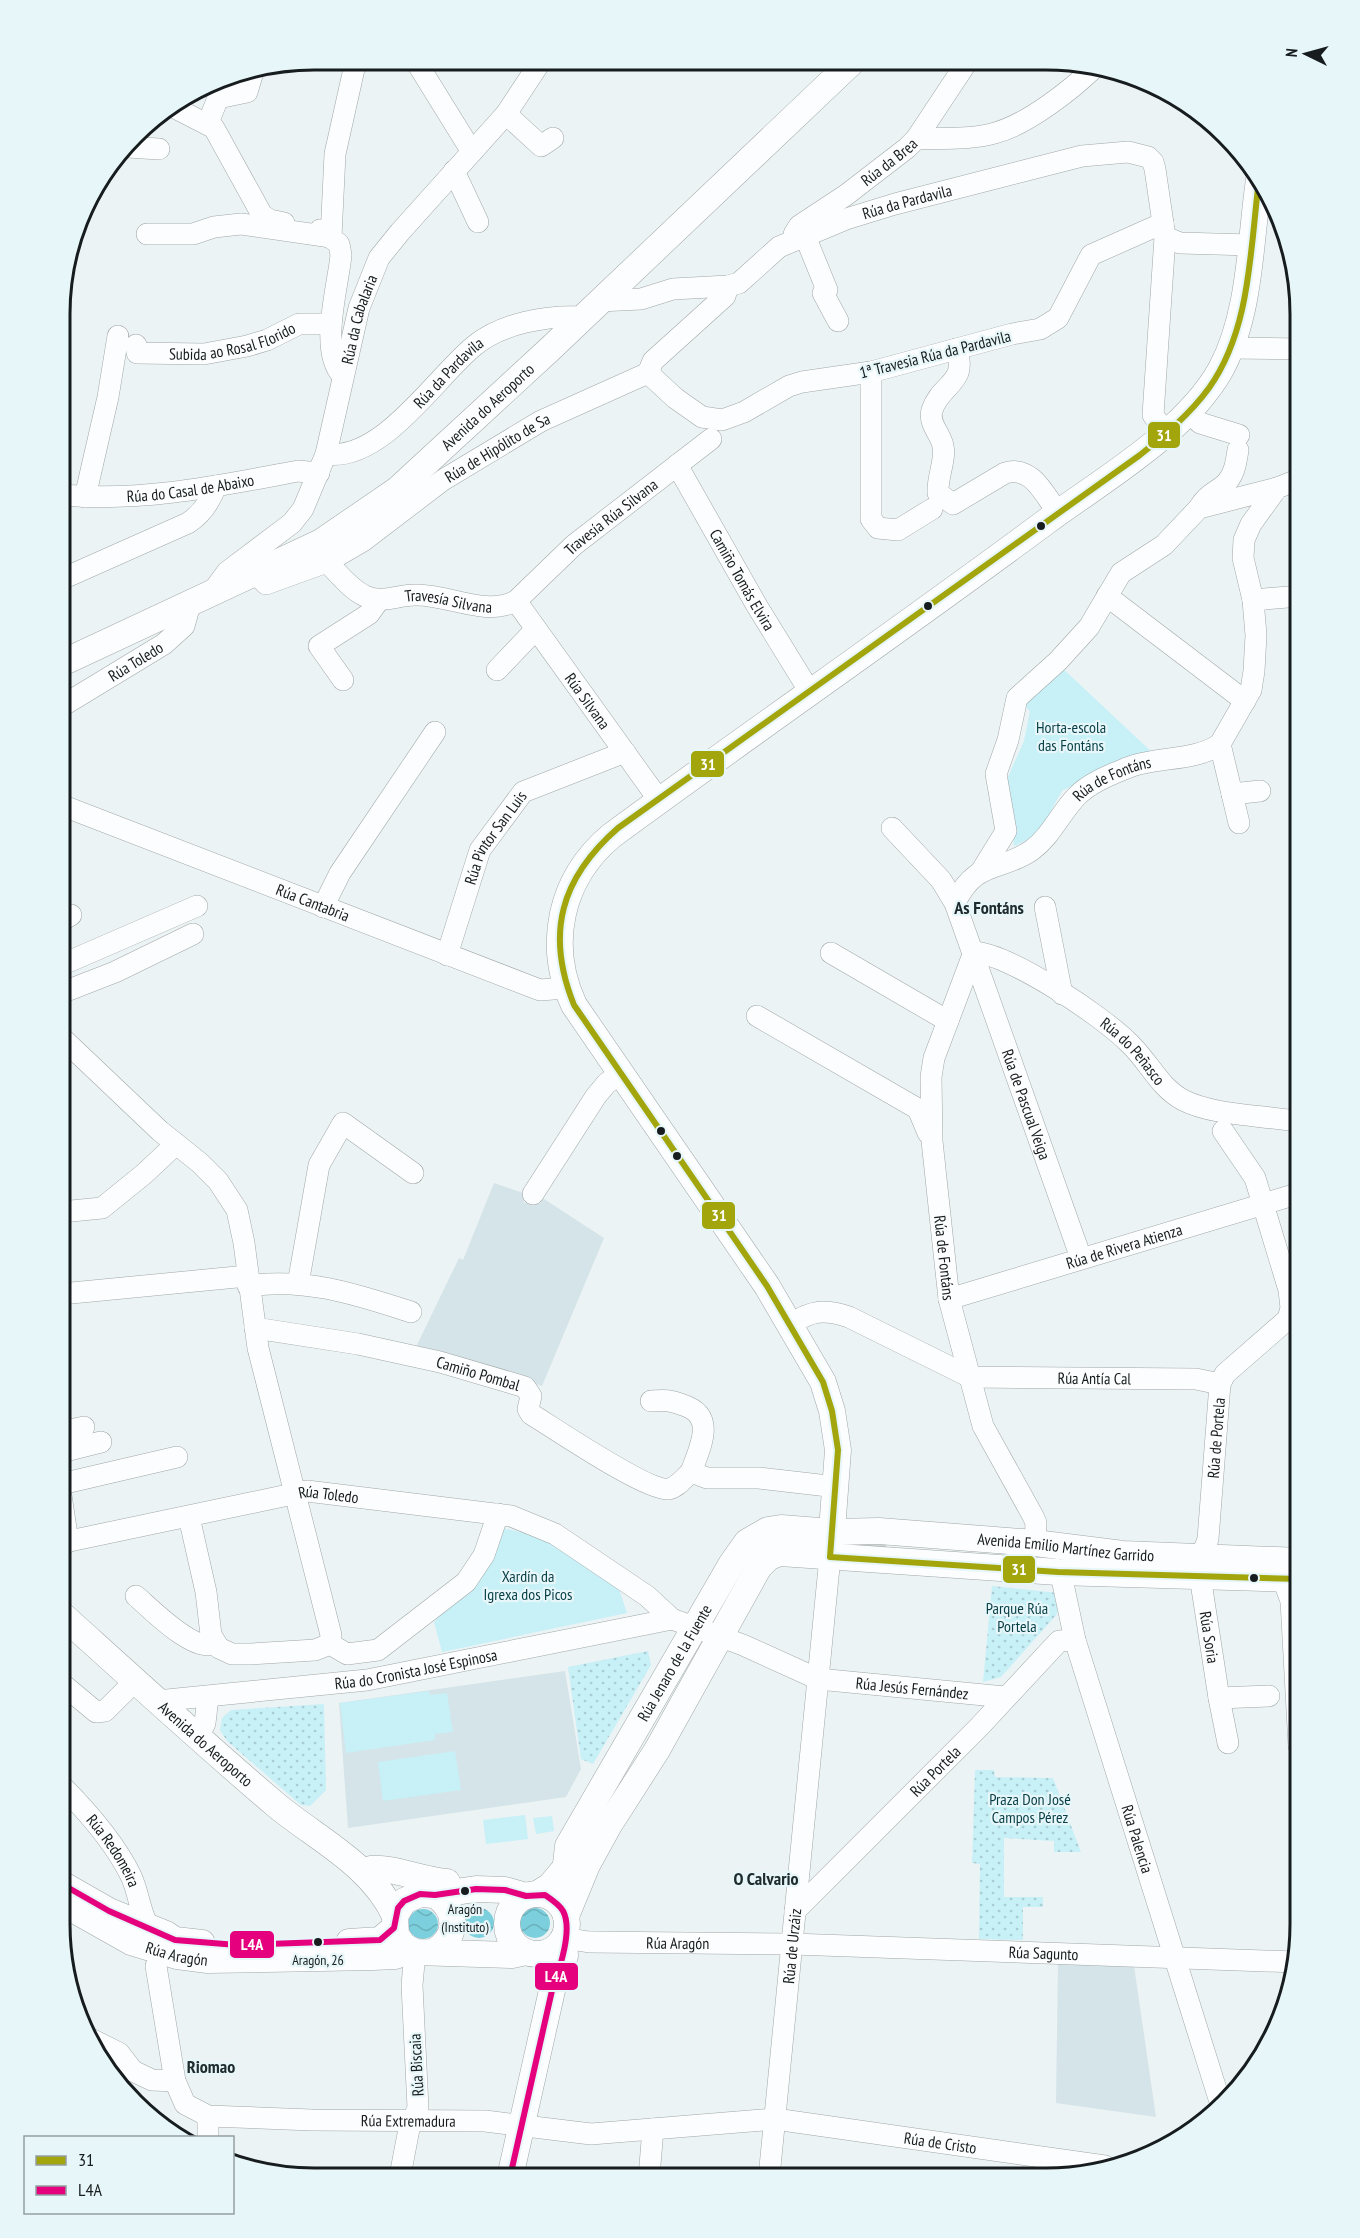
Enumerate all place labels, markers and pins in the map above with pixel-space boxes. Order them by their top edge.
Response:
unlabelled marker [1035,520,1047,532]
unlabelled marker [922,600,934,612]
unlabelled marker [655,1125,667,1137]
unlabelled marker [671,1150,683,1162]
unlabelled marker [1248,1572,1260,1584]
marker: Aragón (Instituto) [459,1885,471,1897]
place label: Aragón (Instituto) [441,1900,489,1936]
marker: Aragón, 26 [312,1936,324,1948]
place label: Aragón, 26 [292,1951,344,1969]

